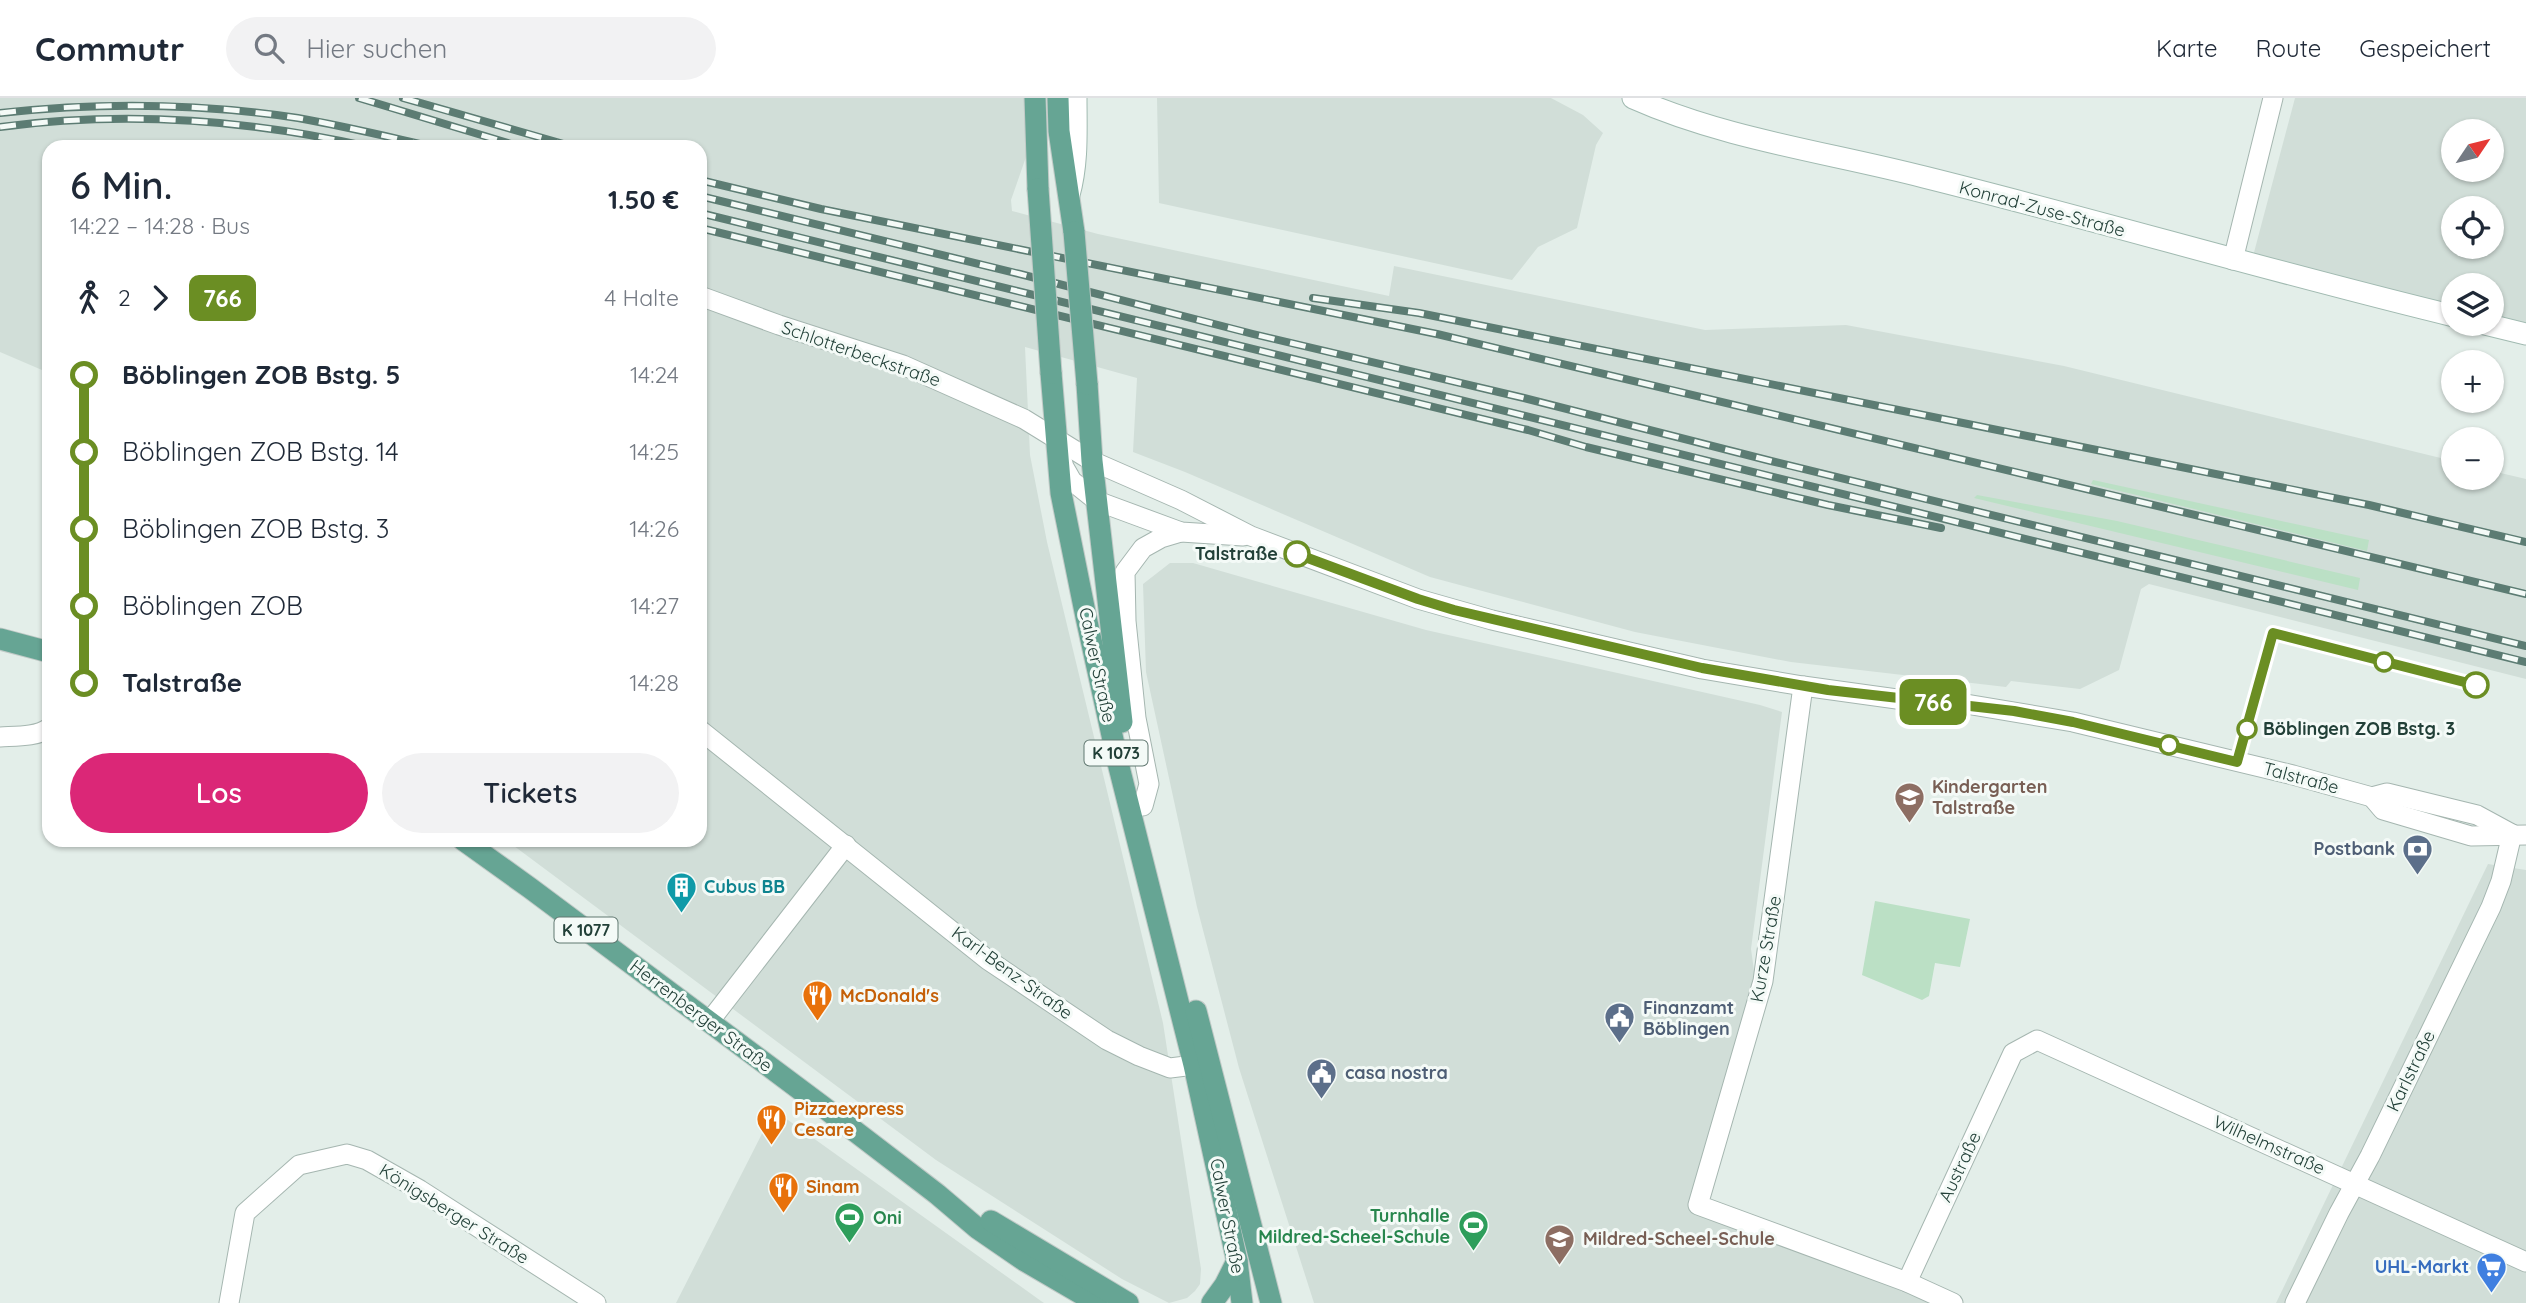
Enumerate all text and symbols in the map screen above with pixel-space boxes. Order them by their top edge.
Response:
search box [226,17,716,80]
text: Commutr [35,28,184,69]
icon: search [250,29,288,67]
text: Hier suchen [306,32,447,65]
text: Karte [2156,33,2218,63]
text: Route [2256,33,2321,63]
text: Gespeichert [2359,33,2491,63]
north arrow [2441,119,2504,182]
map controls [2441,119,2504,490]
text: 6 Min. [70,161,172,209]
street label: Konrad-Zuse-Straße [1957,175,2128,242]
text: 1.50 € [608,183,679,216]
button: locate [2441,196,2504,259]
text: 14:22 – 14:28 · Bus [70,211,250,240]
button: layers [2441,273,2504,336]
icon: walk [70,279,108,317]
icon: forward [141,279,179,317]
text: 2 [118,283,131,312]
text: 766 [203,283,242,313]
text: 4 Halte [604,283,679,312]
street label: Schlotterbeckstraße [779,315,944,392]
button: + [2441,350,2504,413]
text: Böblingen ZOB Bstg. 5 [122,358,401,391]
text: 14:24 [630,360,679,389]
button: − [2441,427,2504,490]
text: Böblingen ZOB Bstg. 14 [122,435,399,468]
text: 14:25 [629,437,679,466]
text: Böblingen ZOB Bstg. 3 [122,512,390,545]
text: 14:26 [629,514,679,543]
marker: Talstraße [1284,541,1310,567]
place label: Talstraße [1195,542,1278,565]
text: Böblingen ZOB [122,589,303,622]
text: 14:27 [630,591,679,620]
street label: Calwer Straße [1074,605,1121,725]
unlabelled marker [2374,652,2394,672]
text: Talstraße [122,666,242,699]
text: 14:28 [629,668,679,697]
unlabelled marker [2463,672,2489,698]
line badge: 766 [1893,679,1973,725]
text: 766 [1914,687,1953,717]
place label: Böblingen ZOB Bstg. 3 [2263,717,2455,740]
marker: Böblingen ZOB Bstg. 3 [2237,719,2257,739]
unlabelled marker [2159,735,2179,755]
road number: K 1073 [1084,740,1148,766]
button: Los [70,753,368,833]
button: Tickets [382,753,679,833]
street label: Talstraße [2261,756,2341,799]
place label: Kindergarten Talstraße [1932,775,2047,819]
school or university icon: Kindergarten Talstraße [1892,780,1926,824]
bank icon: Postbank [2401,832,2435,876]
place label: Postbank [2313,837,2395,860]
building icon: Cubus BB [664,870,698,914]
place label: Cubus BB [704,875,785,898]
street label: Kurze Straße [1745,894,1786,1004]
road number: K 1077 [554,918,618,943]
street label: Karl-Benz-Straße [947,921,1077,1024]
street label: Herrenberger Straße [625,954,777,1077]
restaurant icon: McDonald's [800,979,834,1023]
place label: McDonald's [840,984,939,1007]
place label: Finanzamt Böblingen [1643,996,1734,1040]
public building icon: Finanzamt Böblingen [1603,1001,1637,1045]
street label: Karlstraße [2381,1026,2440,1115]
public building icon: casa nostra [1305,1056,1339,1100]
place label: casa nostra [1345,1061,1448,1084]
place label: Pizzaexpress Cesare [794,1097,904,1141]
restaurant icon: Pizzaexpress Cesare [754,1102,788,1146]
street label: Wilhelmstraße [2210,1110,2329,1179]
street label: Austraße [1933,1128,1986,1206]
street label: Calwer Straße [1205,1156,1250,1276]
street label: Königsberger Straße [375,1158,533,1269]
restaurant icon: Sinam [766,1170,800,1214]
place label: Sinam [806,1175,860,1198]
sports icon: Oni [833,1201,867,1245]
place label: Turnhalle Mildred-Scheel-Schule [1258,1204,1450,1248]
place label: Oni [873,1206,902,1229]
sports icon: Turnhalle Mildred-Scheel-Schule [1456,1209,1490,1253]
school or university icon: Mildred-Scheel-Schule [1543,1222,1577,1266]
place label: Mildred-Scheel-Schule [1583,1227,1775,1250]
supermarket icon: UHL-Markt [2475,1250,2509,1294]
place label: UHL-Markt [2375,1255,2469,1278]

